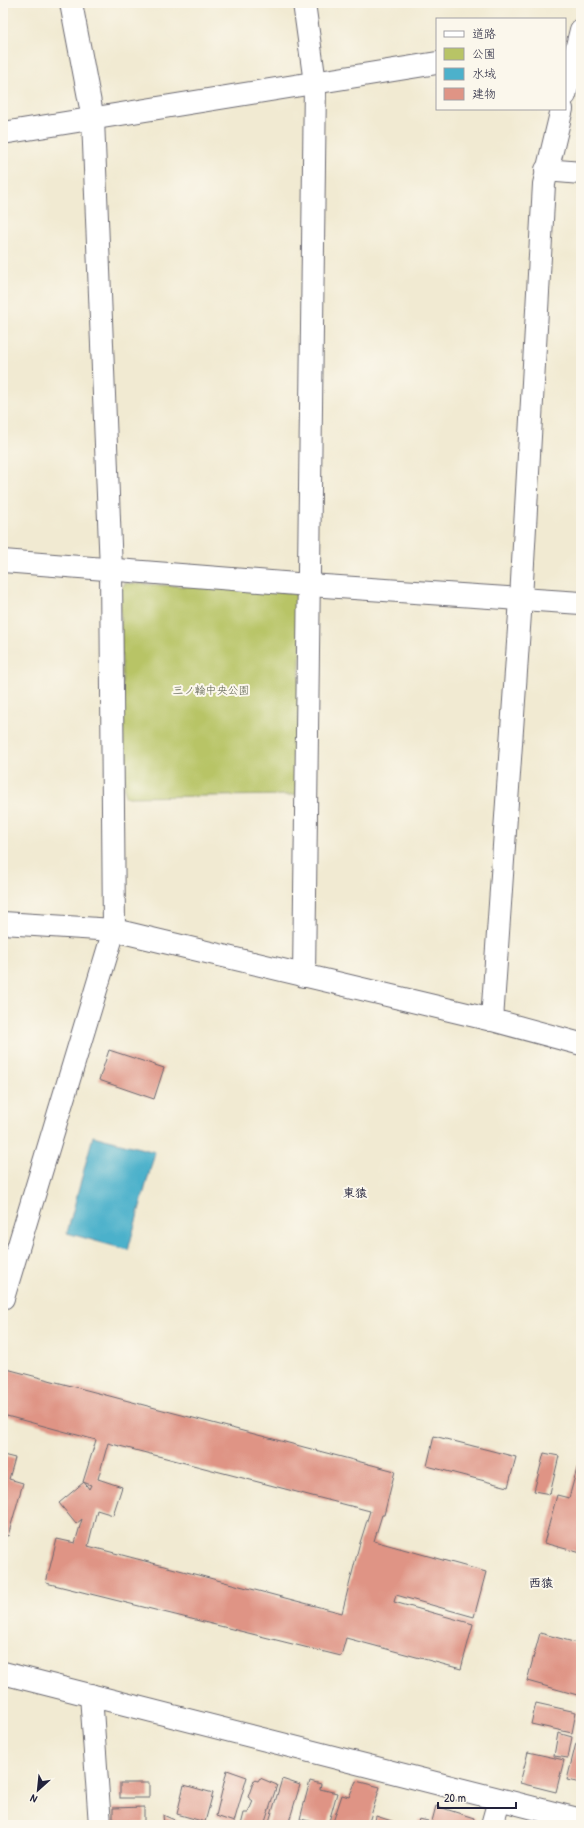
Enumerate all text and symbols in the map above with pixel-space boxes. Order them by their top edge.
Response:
legend [436,18,566,110]
text: 道路 [472,25,496,42]
text: 公園 [472,45,496,62]
text: 水域 [472,65,496,82]
text: 建物 [472,85,496,102]
park label: 三ノ輪中央公園 [173,683,250,697]
district label: 東猿 [343,1184,367,1201]
district label: 西猿 [529,1574,553,1591]
north arrow [18,1770,58,1810]
scale bar [438,1784,516,1810]
text: 20 m [444,1789,466,1806]
text: N [28,1791,39,1806]

